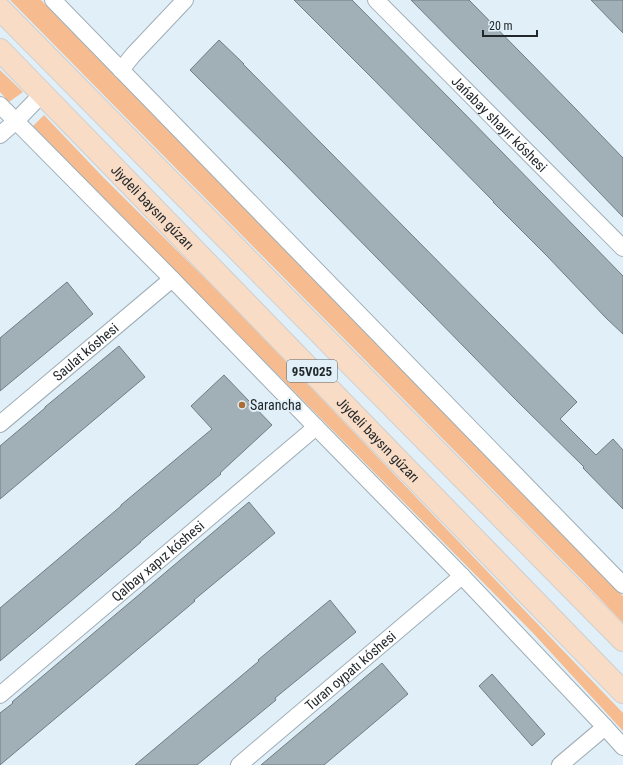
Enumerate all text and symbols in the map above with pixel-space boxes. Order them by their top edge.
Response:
scale bar [483,12,537,38]
text: 20 m [489,19,513,33]
street label: Jańabay shayır kóshesi [448,73,551,175]
street label: Jiydeli baysın gúzarı [108,161,197,253]
street label: Saulat kóshesi [50,320,122,384]
road number: 95V025 [287,360,337,382]
street label: Jiydeli baysın gúzarı [333,394,423,485]
place label: Sarancha [250,397,301,413]
marker: Sarancha [237,400,247,410]
street label: Qalbay xapız kóshesi [108,517,207,605]
street label: Turan oypatı kóshesi [302,628,399,714]

